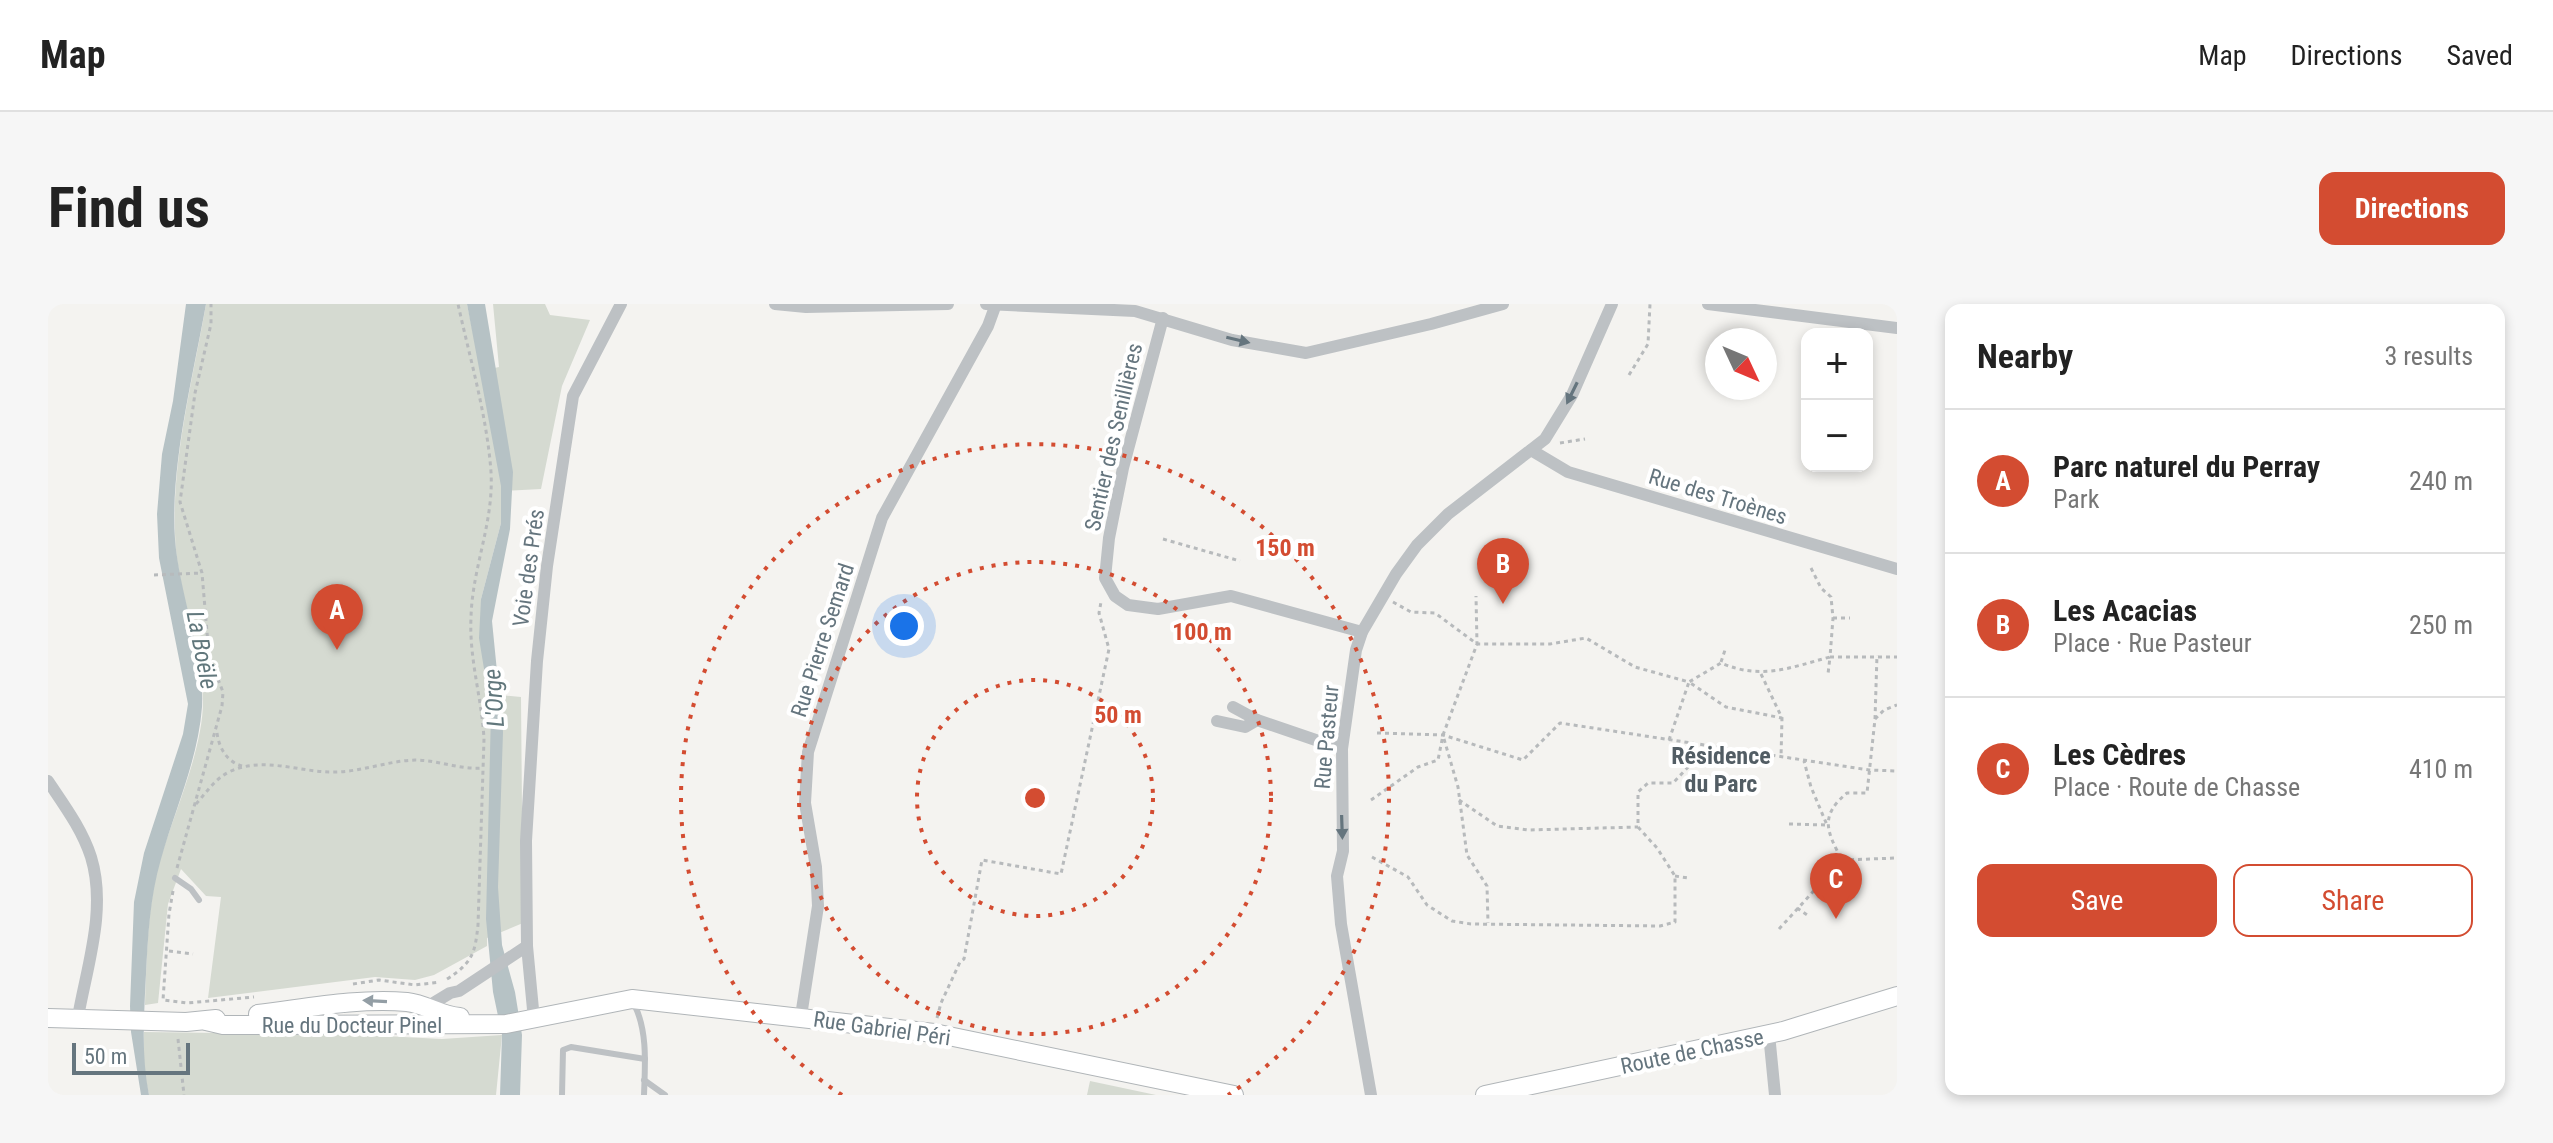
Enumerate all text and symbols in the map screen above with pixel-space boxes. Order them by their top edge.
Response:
text: Map [40,33,106,77]
text: Map [2198,39,2247,72]
text: Directions [2291,39,2402,72]
text: Saved [2446,39,2513,72]
button: Directions [2319,172,2505,245]
text: Find us [48,175,210,241]
north arrow [1705,328,1777,400]
map controls [1801,328,1873,472]
button: + [1801,328,1873,400]
one-way arrow [1225,334,1250,347]
text: Nearby [1977,336,2073,376]
street label: Sentier des Senillières [1080,341,1147,533]
text: 3 results [2384,341,2473,371]
one-way arrow [1565,382,1579,405]
button: − [1801,400,1873,472]
text: Parc naturel du Perray [2053,449,2320,484]
street label: Rue des Troènes [1646,464,1790,529]
text: A [1995,466,2011,496]
text: 240 m [2409,466,2473,496]
text: Park [2053,484,2099,514]
street label: Voie des Prés [508,508,549,629]
text: 150 m [1255,534,1315,562]
pin: B [1477,538,1529,604]
street label: Rue Pierre Semard [786,560,859,720]
pin: A [311,584,363,650]
text: Les Acacias [2053,593,2197,628]
your location [884,606,924,646]
water label: La Boële [181,608,223,692]
text: B [1996,610,2010,640]
text: 250 m [2409,610,2473,640]
text: 100 m [1172,618,1232,646]
text: Place · Rue Pasteur [2053,628,2252,658]
water label: L'Orge [478,668,510,728]
street label: Rue Pasteur [1309,684,1344,790]
text: 50 m [1094,701,1142,729]
text: Les Cèdres [2053,737,2186,772]
district label: Résidence du Parc [1671,742,1771,798]
text: C [1996,754,2010,784]
text: 410 m [2409,754,2473,784]
text: Place · Route de Chasse [2053,772,2300,802]
centre of rings [1021,784,1049,812]
one-way arrow [1335,815,1348,840]
pin: C [1810,853,1862,919]
button: Save [1977,864,2217,937]
button: Share [2233,864,2473,937]
one-way arrow [362,994,387,1007]
street label: Rue Gabriel Péri [812,1006,952,1051]
street label: Rue du Docteur Pinel [262,1013,442,1038]
street label: Route de Chasse [1618,1024,1766,1079]
scale bar [72,1039,190,1075]
text: 50 m [84,1044,127,1069]

